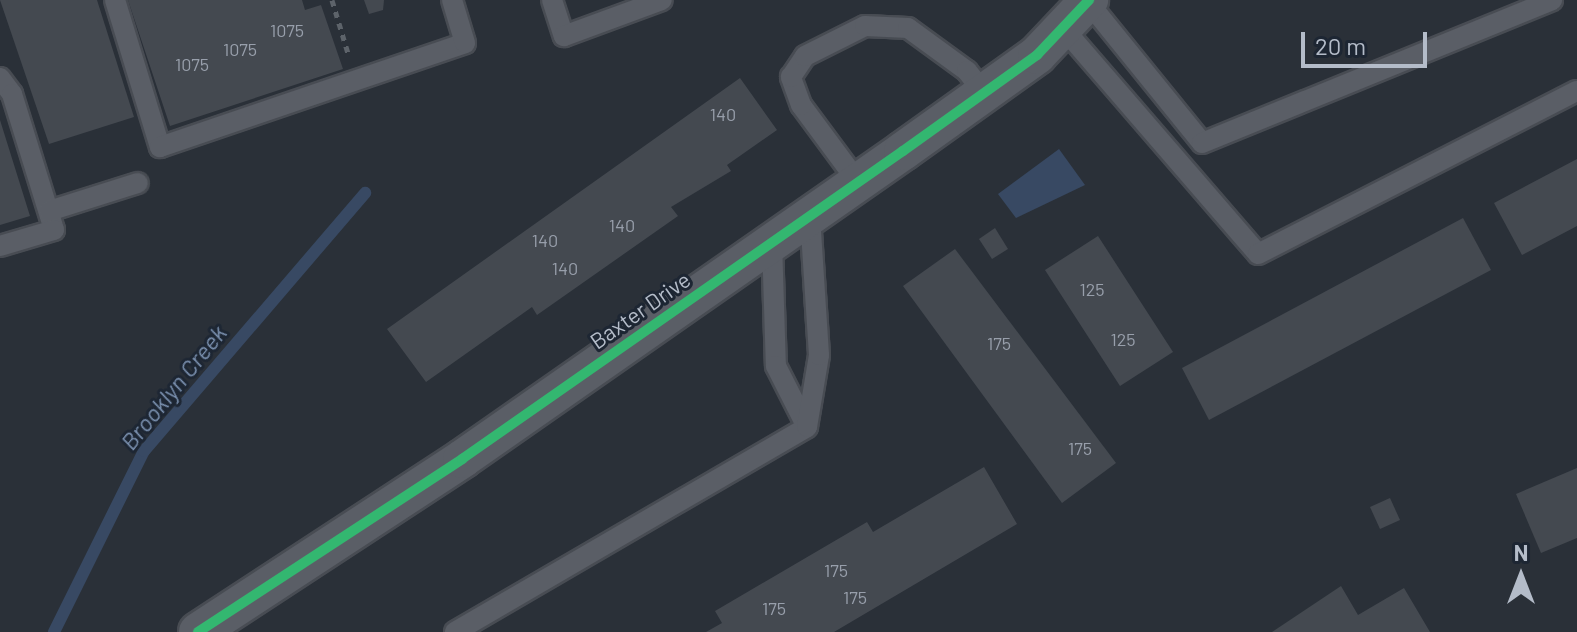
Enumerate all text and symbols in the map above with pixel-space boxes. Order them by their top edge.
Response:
scale bar [1305,16,1431,66]
house number: 1075 [270,19,304,41]
text: 20 m [1315,31,1366,60]
house number: 1075 [223,38,257,60]
house number: 1075 [175,53,209,75]
house number: 140 [710,103,736,125]
house number: 140 [609,214,635,236]
house number: 140 [532,229,558,251]
house number: 140 [552,257,578,279]
street label: Baxter Drive [585,266,695,354]
house number: 125 [1079,278,1105,300]
water label: Brooklyn Creek [114,319,232,455]
house number: 125 [1110,328,1136,350]
house number: 175 [987,332,1011,354]
house number: 175 [1068,437,1092,459]
north arrow [1481,536,1561,616]
text: N [1514,539,1528,565]
house number: 175 [824,559,848,581]
house number: 175 [843,586,867,608]
house number: 175 [762,597,786,619]

